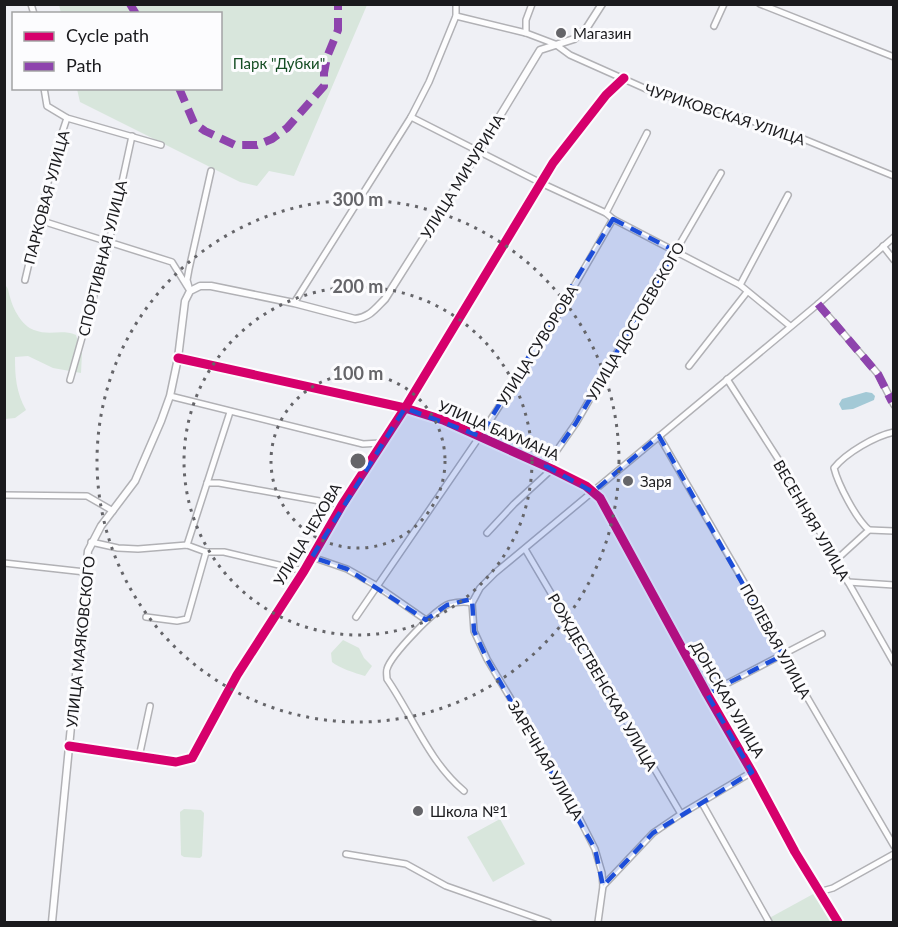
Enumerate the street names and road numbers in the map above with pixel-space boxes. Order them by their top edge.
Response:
street label: ЧУРИКОВСКАЯ УЛИЦА [642,80,808,149]
street label: УЛИЦА МИЧУРИНА [416,110,508,242]
street label: ПАРКОВАЯ УЛИЦА [19,127,73,266]
street label: СПОРТИВНАЯ УЛИЦА [74,177,130,338]
street label: УЛИЦА ДОСТОЕВСКОГО [582,239,688,403]
street label: УЛИЦА СУВОРОВА [493,281,582,408]
street label: УЛИЦА БАУМАНА [435,396,563,464]
street label: ВЕСЕННЯЯ УЛИЦА [770,457,854,584]
street label: УЛИЦА ЧЕХОВА [269,479,345,588]
street label: УЛИЦА МАЯКОВСКОГО [62,555,98,729]
street label: ПОЛЕВАЯ УЛИЦА [737,580,815,702]
street label: РОЖДЕСТВЕНСКАЯ УЛИЦА [545,590,662,775]
street label: ДОНСКАЯ УЛИЦА [687,637,769,761]
street label: ЗАРЕЧНАЯ УЛИЦА [505,697,588,823]

